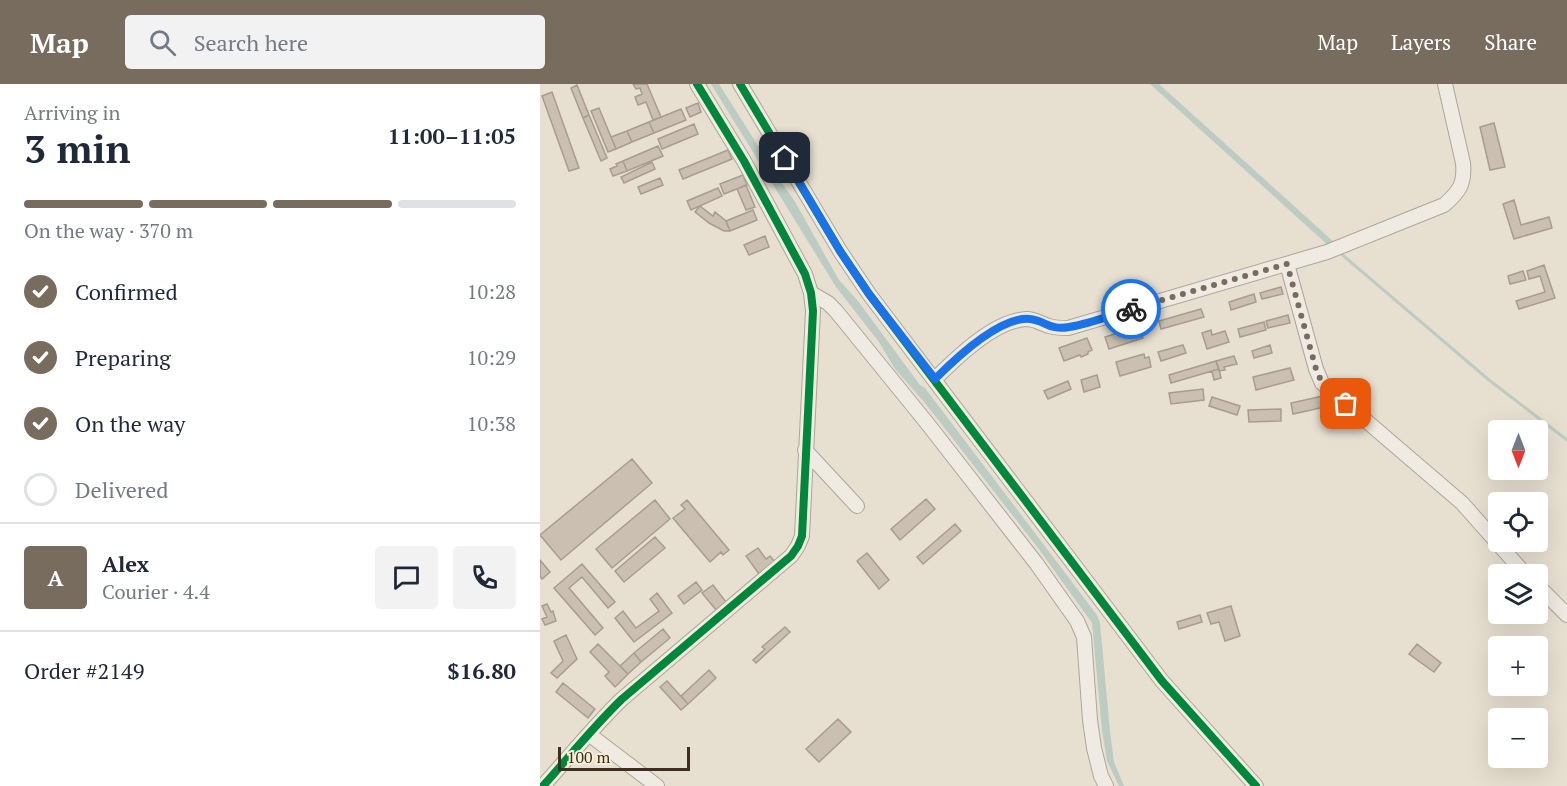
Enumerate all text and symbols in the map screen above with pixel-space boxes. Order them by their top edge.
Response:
search box [125,15,545,69]
text: Map [30,24,89,61]
icon: search [146,26,179,59]
text: Search here [194,28,308,57]
text: Map [1317,28,1358,56]
text: Layers [1391,28,1451,56]
text: Share [1484,28,1537,56]
text: Arriving in [24,99,120,126]
text: 11:00–11:05 [388,121,516,150]
text: 3 min [24,122,131,174]
pin [759,132,810,183]
icon: home [768,141,801,174]
text: On the way · 370 m [24,217,193,244]
icon: check [24,275,57,308]
text: Confirmed [75,277,178,306]
text: 10:28 [467,278,516,305]
courier [1101,279,1161,339]
icon: bike [1115,293,1148,326]
icon: check [24,341,57,374]
text: Preparing [75,343,171,372]
text: 10:29 [467,344,516,371]
pin [1320,378,1371,429]
icon: bag [1329,387,1362,420]
icon: check [24,407,57,440]
text: On the way [75,409,185,438]
text: 10:38 [467,410,516,437]
north arrow [1488,420,1548,480]
map controls [1488,420,1548,768]
text: Delivered [75,475,168,504]
button: locate [1488,492,1548,552]
button: chat [375,546,438,609]
button: phone [453,546,516,609]
text: Alex [102,549,149,578]
text: A [47,563,64,592]
button: layers [1488,564,1548,624]
text: Courier · 4.4 [102,578,210,605]
button: + [1488,636,1548,696]
text: Order #2149 [24,656,144,685]
text: $16.80 [447,656,516,685]
button: − [1488,708,1548,768]
scale bar [558,744,690,772]
text: 100 m [567,746,610,768]

